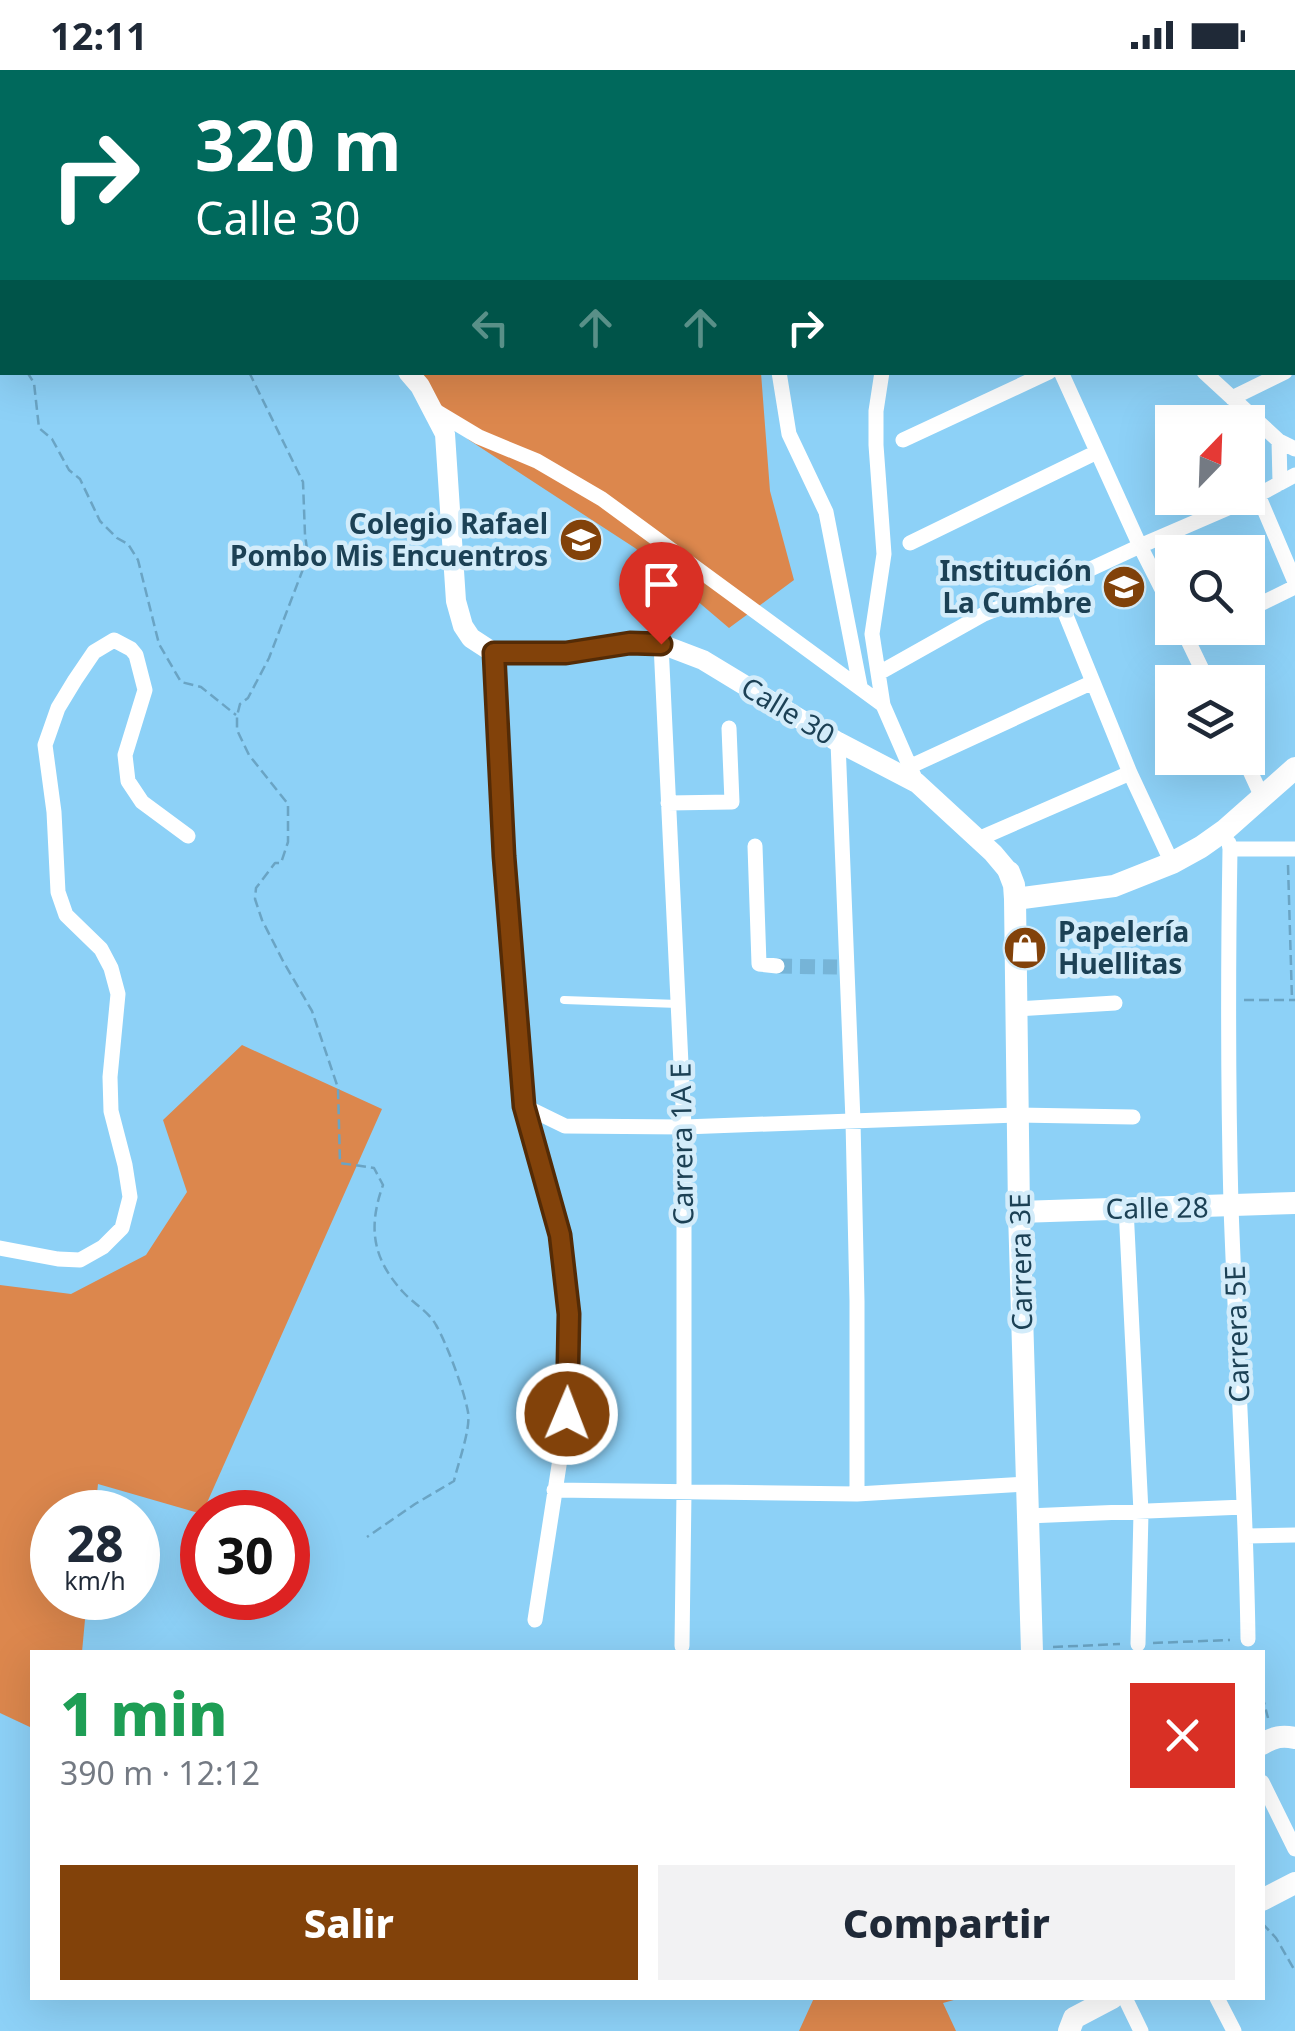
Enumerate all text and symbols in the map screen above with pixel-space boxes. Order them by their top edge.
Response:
text: 12:11 [50,9,148,61]
text: 320 m [195,96,402,192]
icon: right [30,110,160,240]
text: Calle 30 [195,187,360,248]
icon: left [463,300,518,355]
icon: ahead [568,300,623,355]
icon: ahead [673,300,728,355]
icon: right [778,300,833,355]
north arrow [1155,405,1265,515]
map controls [1155,405,1265,775]
place label: Colegio Rafael Pombo Mis Encuentros [230,504,548,574]
school or university icon: Colegio Rafael Pombo Mis Encuentros [558,517,604,563]
button: search [1155,535,1265,645]
pin [619,542,704,645]
place label: Institución La Cumbre [939,551,1092,621]
icon: arrive [634,557,689,612]
school or university icon: Institución La Cumbre [1101,564,1147,610]
button: layers [1155,665,1265,775]
street label: Calle 30 [735,667,842,753]
place label: Papelería Huellitas [1058,912,1189,982]
shop icon: Papelería Huellitas [1002,925,1048,971]
street label: Carrera 1A E [661,1062,701,1226]
street label: Calle 28 [1105,1187,1209,1227]
street label: Carrera 3E [1000,1193,1040,1331]
street label: Carrera 5E [1215,1265,1257,1403]
position arrow [515,1362,619,1466]
speed limit sign: 30 [180,1490,310,1620]
text: 28 [66,1509,124,1577]
text: km/h [64,1563,126,1597]
text: 1 min [60,1672,228,1754]
button: close [1130,1683,1235,1788]
text: 390 m · 12:12 [60,1751,260,1794]
button: Salir [60,1865,638,1980]
button: Compartir [658,1865,1235,1980]

